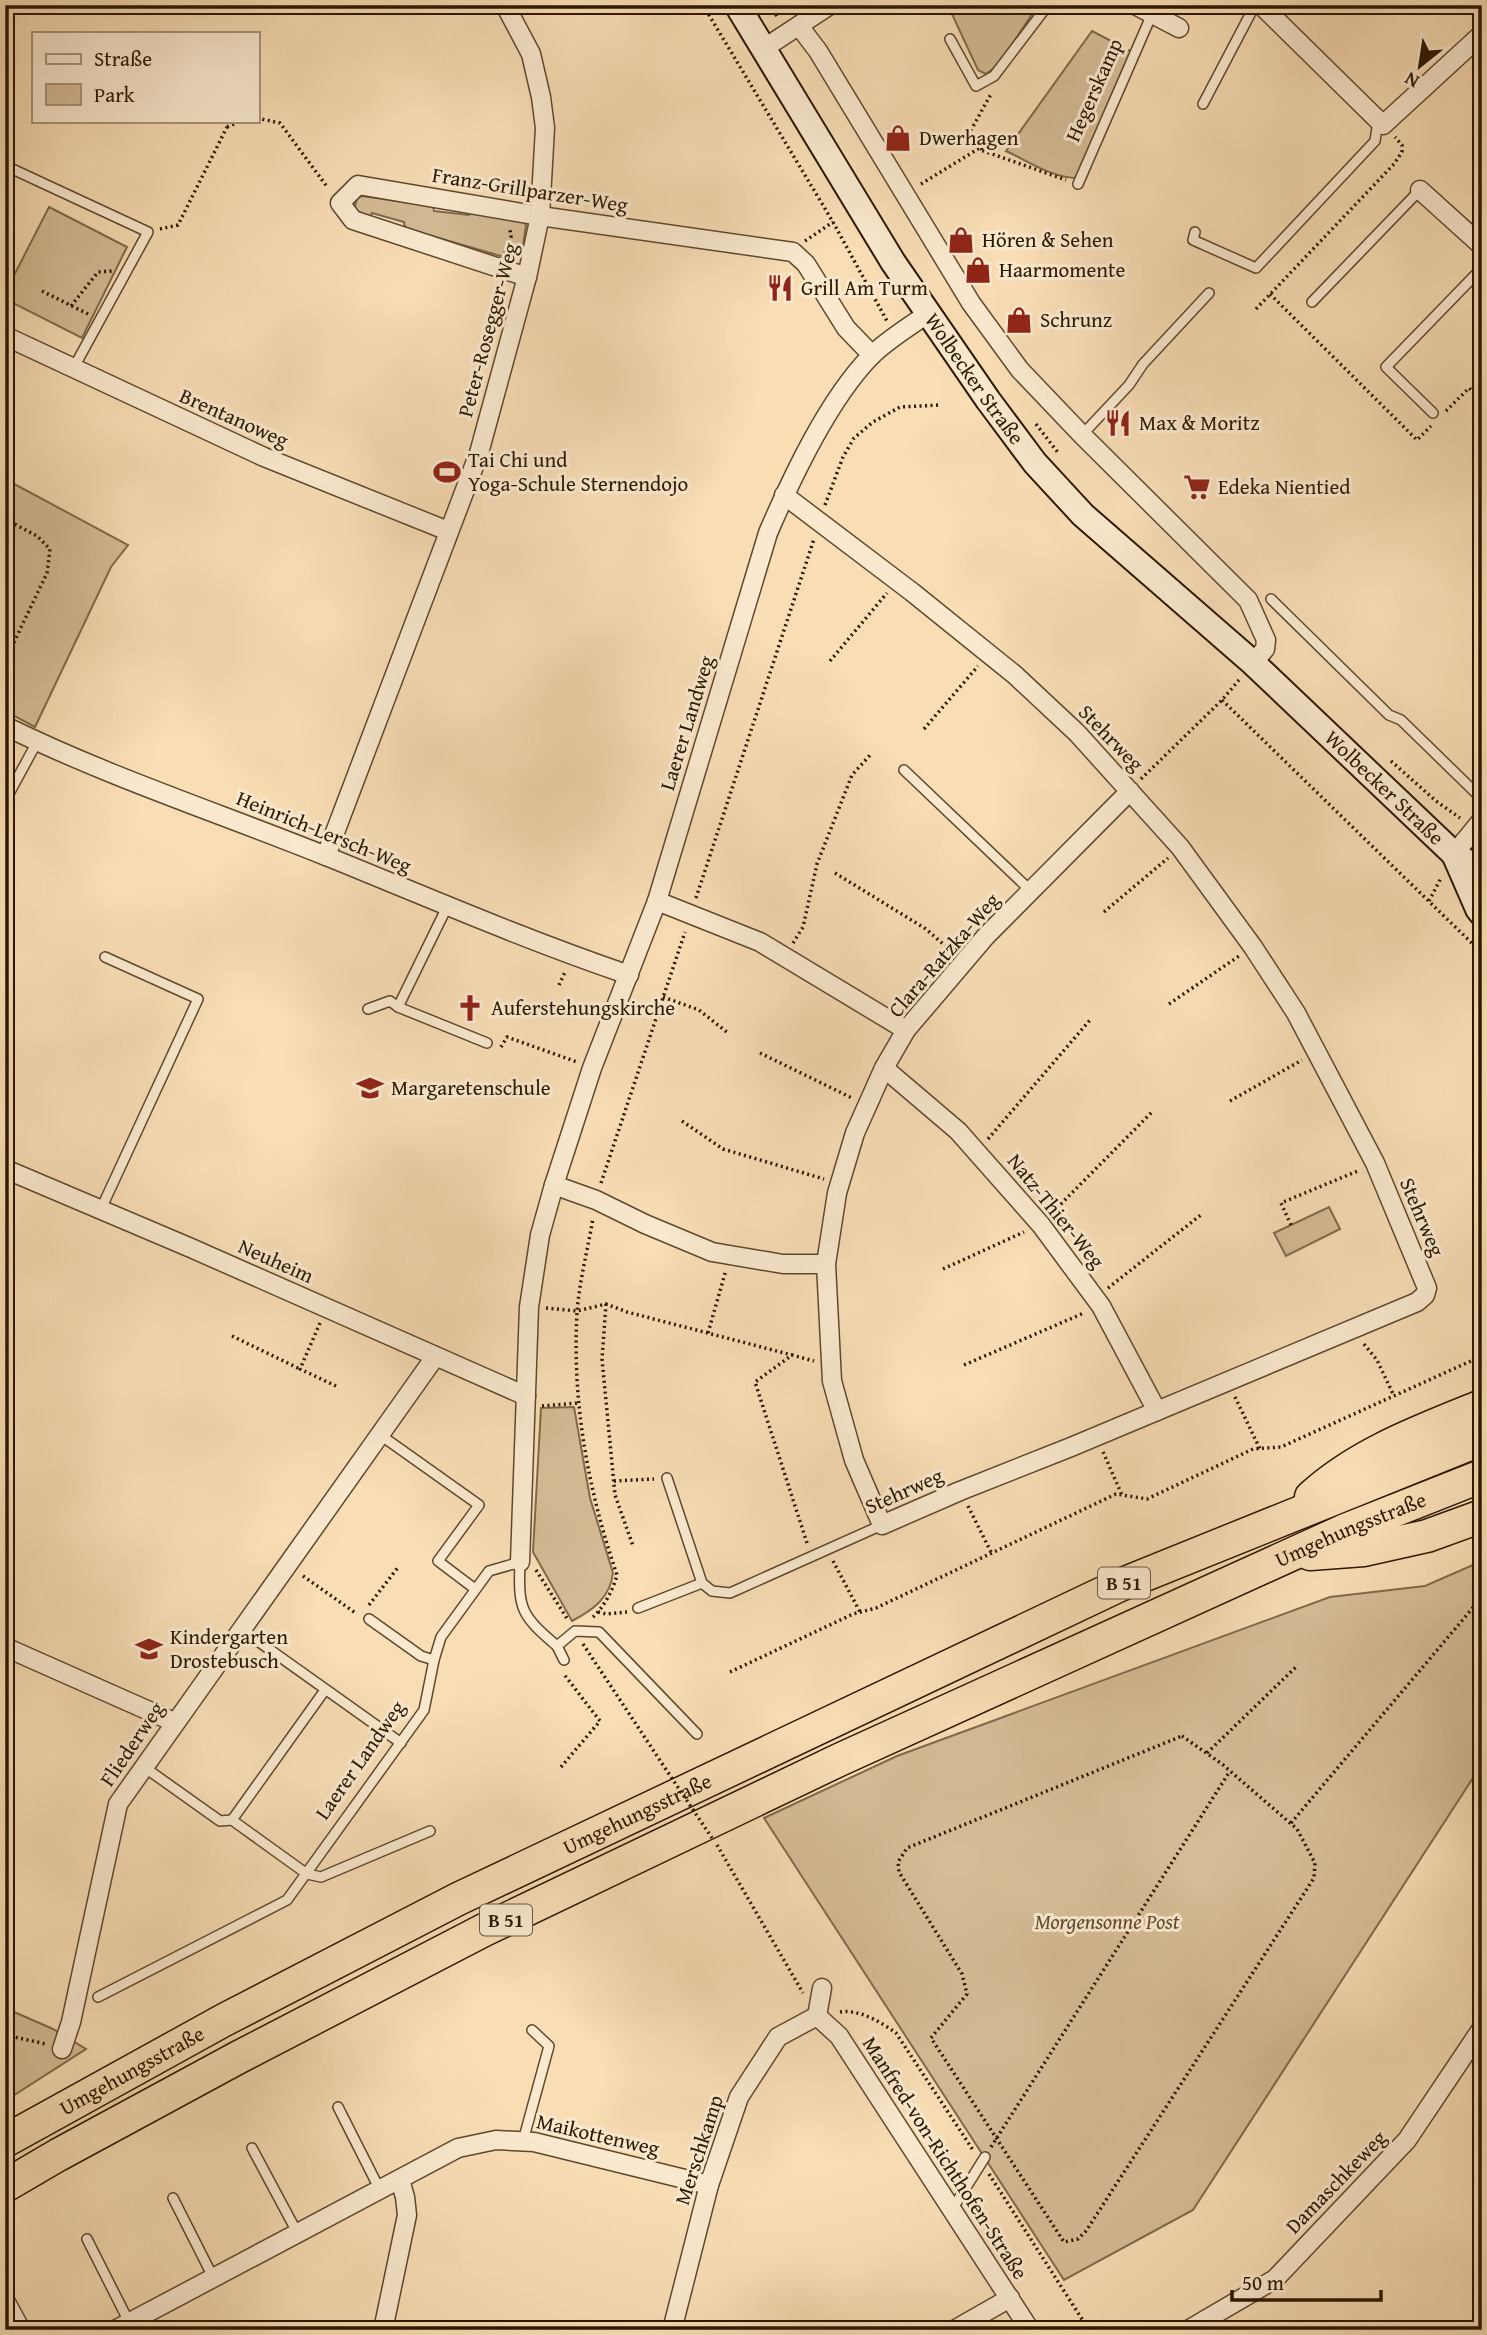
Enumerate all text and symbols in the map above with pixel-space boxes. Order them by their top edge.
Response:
legend [32,32,259,122]
north arrow [1386,32,1456,102]
street label: Hegerskamp [1057,33,1130,146]
text: Straße [94,43,152,74]
text: N [1399,65,1424,96]
text: Park [94,79,135,110]
place label: Dwerhagen [919,122,1019,153]
shop icon: Dwerhagen [883,123,913,153]
street label: Franz-Grillparzer-Weg [430,159,631,220]
place label: Hören & Sehen [982,224,1114,255]
shop icon: Hören & Sehen [946,225,976,255]
street label: Peter-Rosegger-Weg [449,239,526,420]
place label: Haarmomente [999,254,1126,285]
shop icon: Haarmomente [963,255,993,285]
place label: Grill Am Turm [801,272,928,303]
restaurant icon: Grill Am Turm [765,273,795,303]
place label: Schrunz [1040,304,1112,335]
shop icon: Schrunz [1004,305,1034,335]
street label: Wolbecker Straße [917,306,1032,451]
street label: Brentanoweg [175,380,294,456]
place label: Max & Moritz [1139,407,1259,438]
restaurant icon: Max & Moritz [1103,408,1133,438]
place label: Tai Chi und Yoga-Schule Sternendojo [468,444,688,499]
sports icon: Tai Chi und Yoga-Schule Sternendojo [432,457,462,487]
place label: Edeka Nientied [1218,471,1351,502]
supermarket icon: Edeka Nientied [1182,472,1212,502]
street label: Laerer Landweg [651,651,722,794]
street label: Stehrweg [1071,697,1152,779]
street label: Wolbecker Straße [1318,723,1452,852]
street label: Heinrich-Lersch-Weg [232,782,417,881]
street label: Clara-Ratzka-Weg [881,885,1007,1024]
place label: Auferstehungskirche [491,992,675,1023]
church icon: Auferstehungskirche [455,993,485,1023]
place label: Margaretenschule [391,1072,551,1103]
school or university icon: Margaretenschule [355,1073,385,1103]
street label: Natz-Thier-Weg [1000,1147,1113,1275]
street label: Stehrweg [1392,1173,1453,1261]
street label: Neuheim [234,1230,319,1291]
street label: Stehrweg [860,1459,948,1522]
street label: Umgehungsstraße [1270,1484,1431,1575]
road number: B 51 [1098,1568,1150,1598]
place label: Kindergarten Drostebusch [170,1621,288,1676]
school or university icon: Kindergarten Drostebusch [134,1634,164,1664]
street label: Laerer Landweg [307,1693,413,1826]
street label: Fliederweg [92,1695,172,1792]
street label: Umgehungsstraße [557,1765,717,1862]
road number: B 51 [480,1904,532,1936]
park label: Morgensonne Post [1035,1906,1180,1937]
street label: Umgehungsstraße [54,2018,210,2123]
street label: Manfred-von-Richthofen-Straße [855,2030,1036,2286]
street label: Merschkamp [666,2091,731,2209]
street label: Maikottenweg [534,2105,663,2164]
street label: Damaschkeweg [1278,2122,1394,2241]
scale bar [1232,2258,1380,2302]
text: 50 m [1242,2267,1284,2298]

